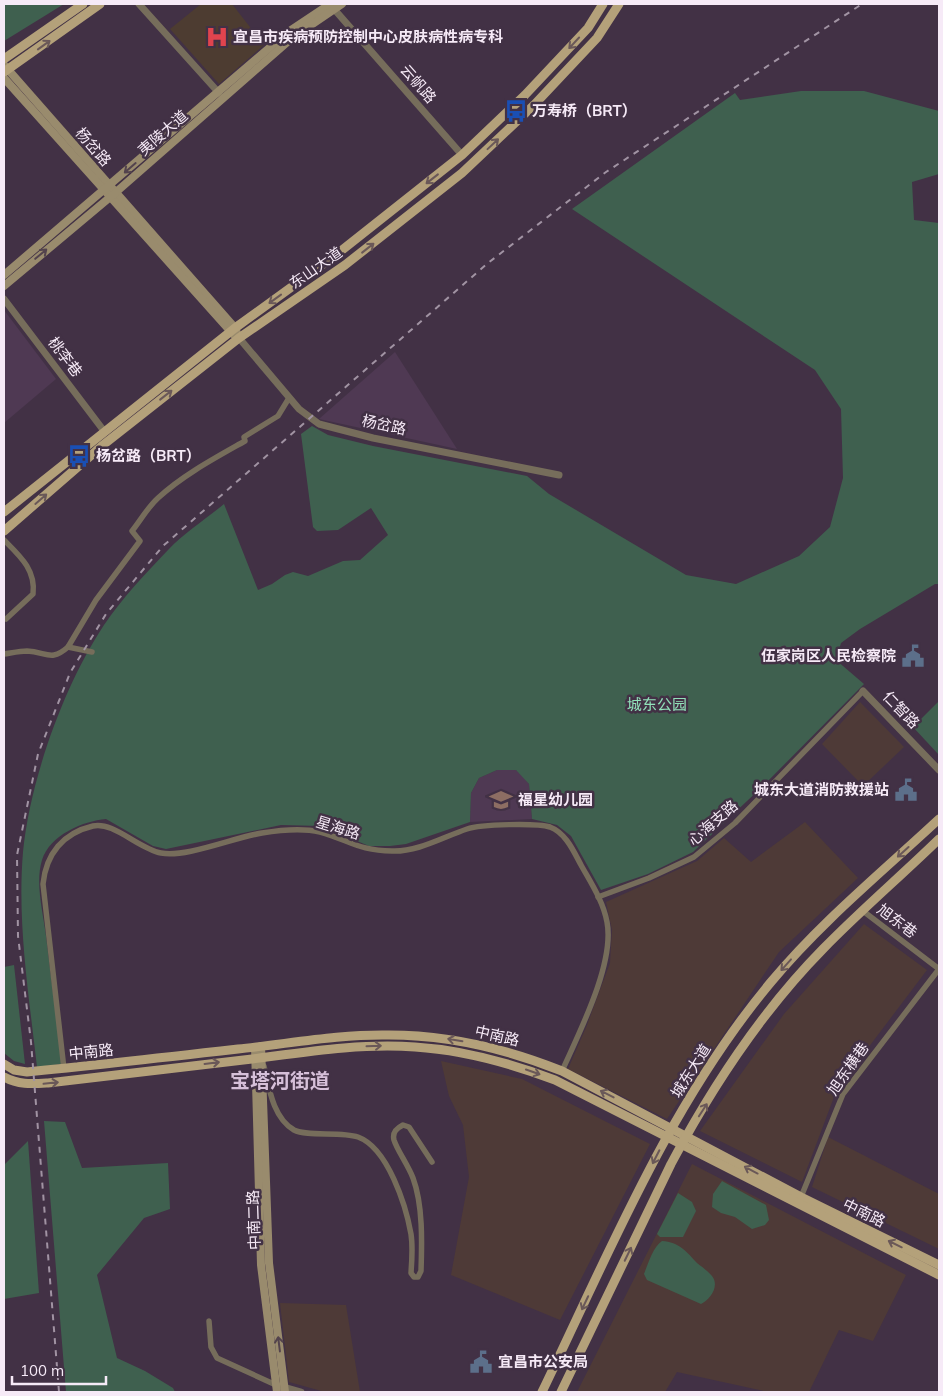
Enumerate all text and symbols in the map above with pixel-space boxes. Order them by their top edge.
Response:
hospital icon: 宜昌市疾病预防控制中心皮肤病性病专科 [204,24,230,50]
place label: 宜昌市疾病预防控制中心皮肤病性病专科 [233,27,503,46]
one-way arrow [568,36,580,49]
one-way arrow [37,40,51,50]
street label: 云帆路 [396,60,440,107]
bus stop icon: 万寿桥（BRT） [503,98,529,124]
place label: 万寿桥（BRT） [532,101,637,120]
street label: 夷陵大道 [134,106,192,159]
street label: 杨岔路 [71,123,115,170]
one-way arrow [486,138,499,150]
one-way arrow [124,163,137,174]
one-way arrow [426,174,439,185]
one-way arrow [361,242,374,253]
street label: 东山大道 [286,243,346,293]
one-way arrow [34,249,47,260]
one-way arrow [268,294,282,304]
street label: 桃李巷 [44,333,87,380]
one-way arrow [159,390,172,401]
street label: 杨岔路 [360,411,408,438]
bus stop icon: 杨岔路（BRT） [66,443,92,469]
place label: 杨岔路（BRT） [96,446,201,465]
one-way arrow [34,493,47,504]
public building icon: 伍家岗区人民检察院 [900,643,926,669]
place label: 伍家岗区人民检察院 [761,646,896,665]
street label: 仁智路 [879,687,924,732]
park label: 城东公园 [627,695,687,714]
public building icon: 城东大道消防救援站 [893,777,919,803]
place label: 城东大道消防救援站 [754,780,889,799]
school or university icon: 福星幼儿园 [488,787,514,813]
place label: 福星幼儿园 [518,790,593,809]
street label: 心海支路 [684,796,742,849]
street label: 星海路 [314,812,362,843]
one-way arrow [897,846,910,858]
street label: 旭东巷 [874,899,921,942]
one-way arrow [781,959,792,972]
street label: 中南路 [473,1021,521,1050]
one-way arrow [447,1035,463,1045]
street label: 旭东横巷 [823,1039,873,1099]
street label: 中南路 [68,1040,114,1063]
street label: 城东大道 [667,1040,715,1101]
one-way arrow [366,1041,382,1051]
one-way arrow [204,1058,220,1068]
district label: 宝塔河街道 [230,1068,330,1093]
one-way arrow [525,1068,541,1078]
one-way arrow [43,1078,59,1088]
one-way arrow [600,1089,615,1098]
one-way arrow [698,1103,708,1117]
one-way arrow [651,1149,660,1164]
one-way arrow [743,1165,758,1175]
street label: 中南二路 [243,1190,264,1250]
street label: 中南路 [840,1194,889,1231]
one-way arrow [888,1238,903,1248]
one-way arrow [624,1247,633,1262]
one-way arrow [579,1295,589,1310]
one-way arrow [274,1336,284,1352]
public building icon: 宜昌市公安局 [468,1349,494,1375]
place label: 宜昌市公安局 [498,1352,588,1371]
scale bar [12,1354,106,1386]
text: 100 m [20,1361,64,1380]

